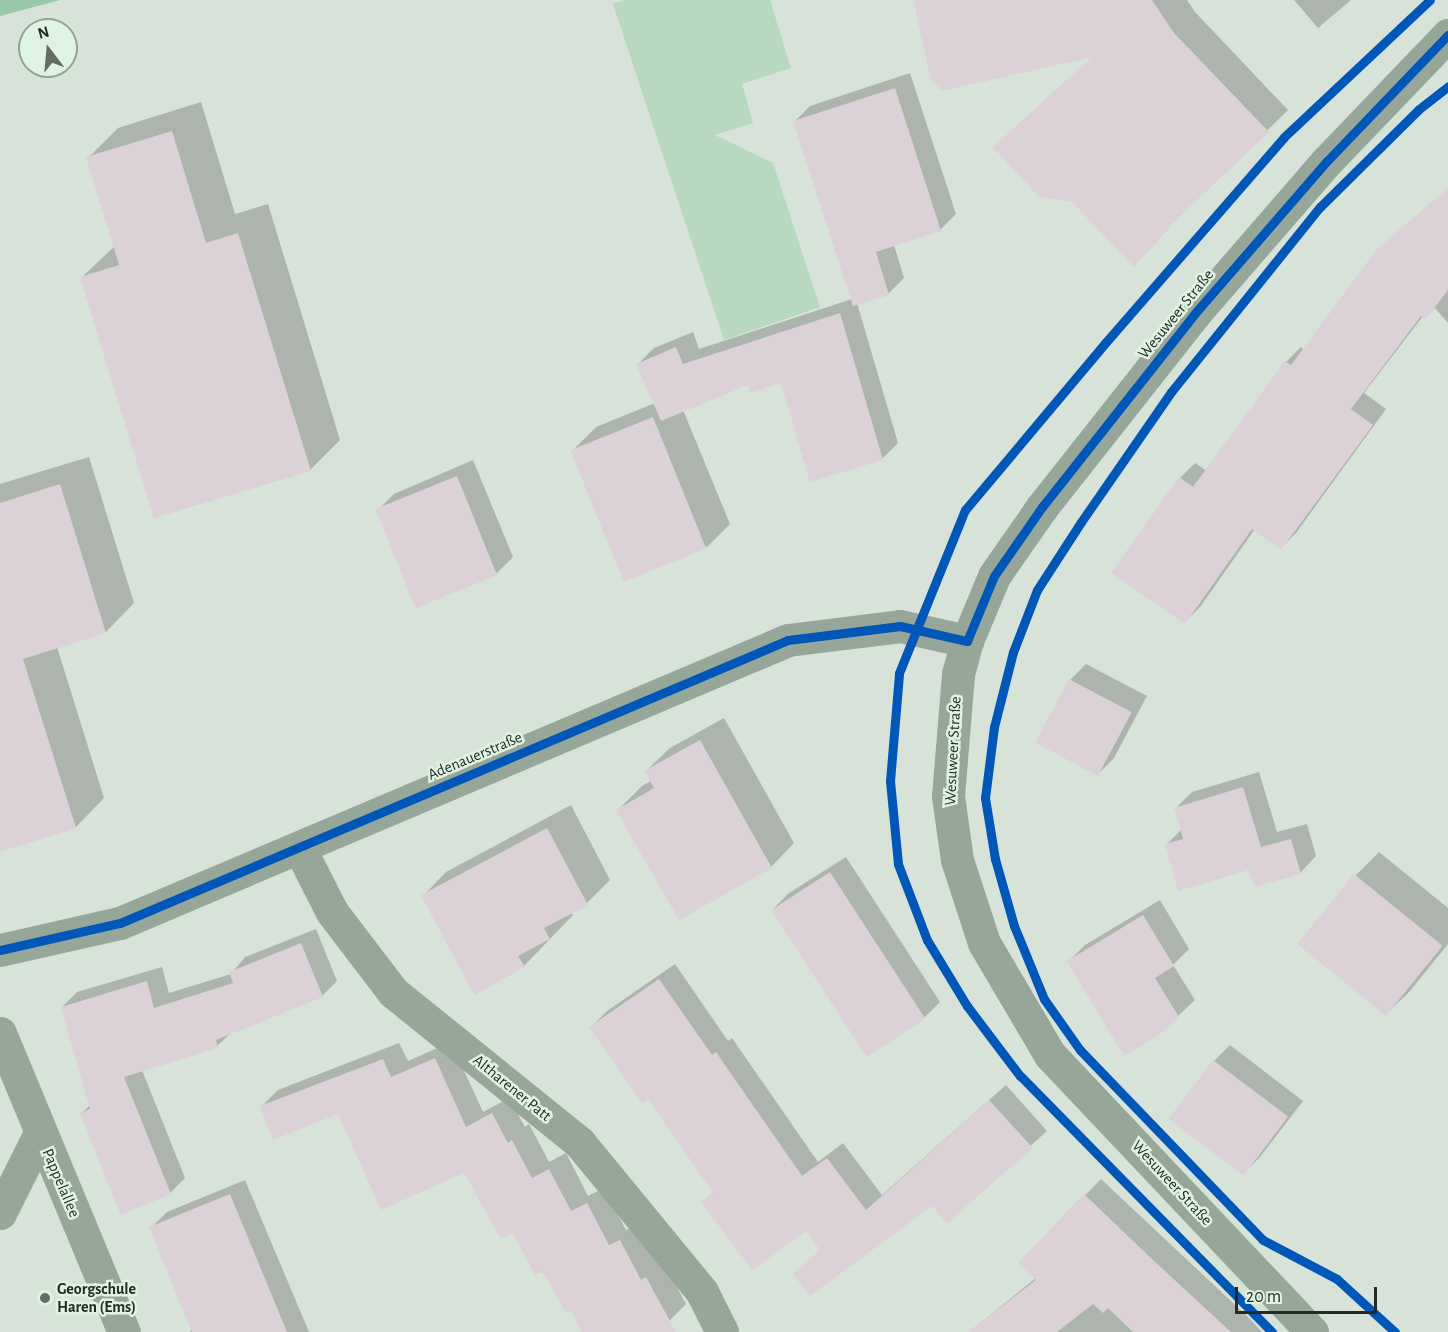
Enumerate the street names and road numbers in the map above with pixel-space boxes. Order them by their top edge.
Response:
street label: Wesuweer Straße [1134,266,1218,362]
street label: Wesuweer Straße [941,696,965,806]
street label: Adenauerstraße [425,728,525,784]
street label: Altharener Patt [469,1051,555,1125]
street label: Wesuweer Straße [1128,1137,1216,1229]
street label: Pappelallee [38,1146,84,1220]

